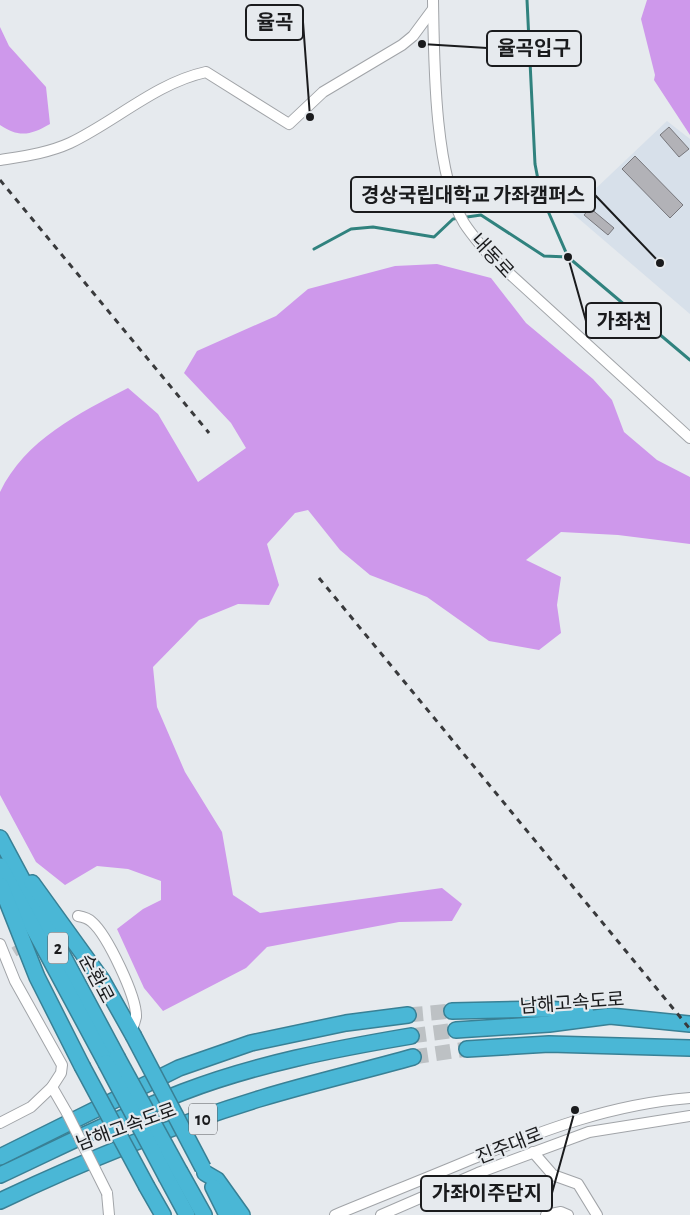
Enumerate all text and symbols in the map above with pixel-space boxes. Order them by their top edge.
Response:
callout: 율곡 [246,5,303,40]
text: 율곡 [257,12,293,33]
callout: 율곡입구 [487,31,581,66]
text: 율곡입구 [497,38,571,59]
callout: 경상국립대학교 가좌캠퍼스 [351,177,595,212]
text: 경상국립대학교 가좌캠퍼스 [361,185,585,206]
street label: 내동로 [467,230,517,282]
callout: 가좌천 [586,303,661,338]
text: 가좌천 [596,311,652,332]
road number: 2 [48,932,68,964]
street label: 순환로 [75,951,117,1006]
street label: 남해고속도로 [519,989,625,1017]
street label: 남해고속도로 [74,1100,179,1154]
road number: 10 [189,1104,217,1134]
street label: 진주대로 [473,1124,546,1168]
callout: 가좌이주단지 [421,1176,552,1211]
text: 가좌이주단지 [432,1183,542,1204]

